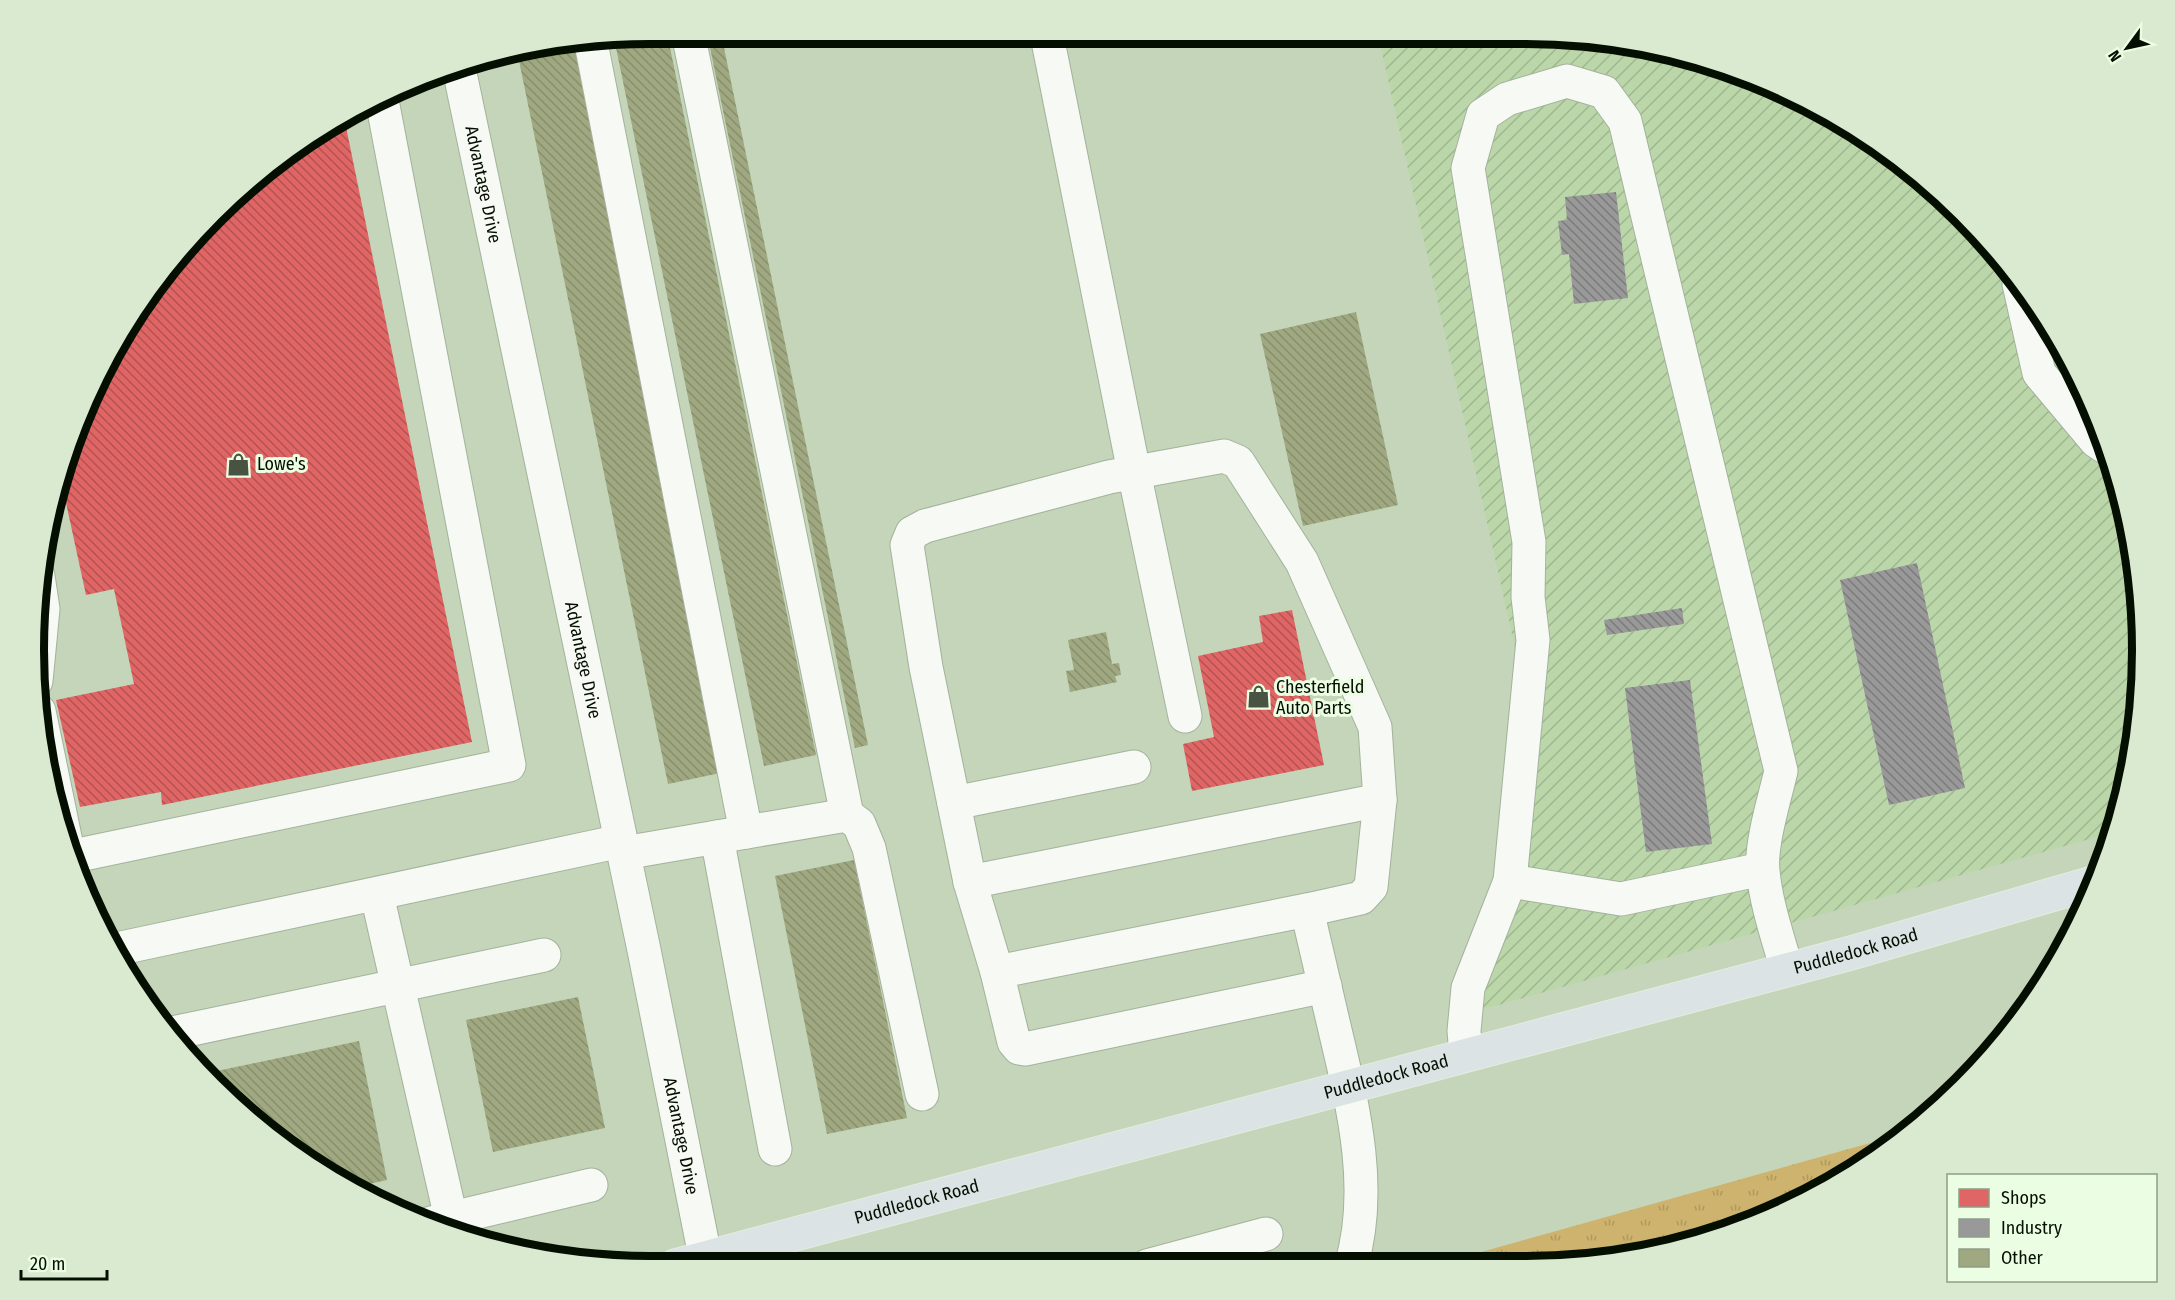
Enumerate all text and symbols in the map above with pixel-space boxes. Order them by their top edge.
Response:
north arrow [2097,18,2157,78]
text: N [2104,47,2125,65]
street label: Advantage Drive [460,124,506,245]
shop icon: Lowe's [226,451,252,477]
place label: Lowe's [257,453,306,475]
street label: Advantage Drive [560,599,606,721]
place label: Chesterfield Auto Parts [1276,676,1364,719]
shop icon: Chesterfield Auto Parts [1245,684,1271,710]
street label: Puddledock Road [1791,923,1920,979]
street label: Puddledock Road [1322,1050,1451,1104]
street label: Advantage Drive [659,1075,704,1197]
legend [1947,1174,2157,1282]
street label: Puddledock Road [852,1175,981,1229]
text: Shops [2001,1187,2046,1209]
text: Industry [2001,1217,2062,1239]
scale bar [21,1243,106,1281]
text: Other [2001,1247,2044,1269]
text: 20 m [30,1253,65,1275]

